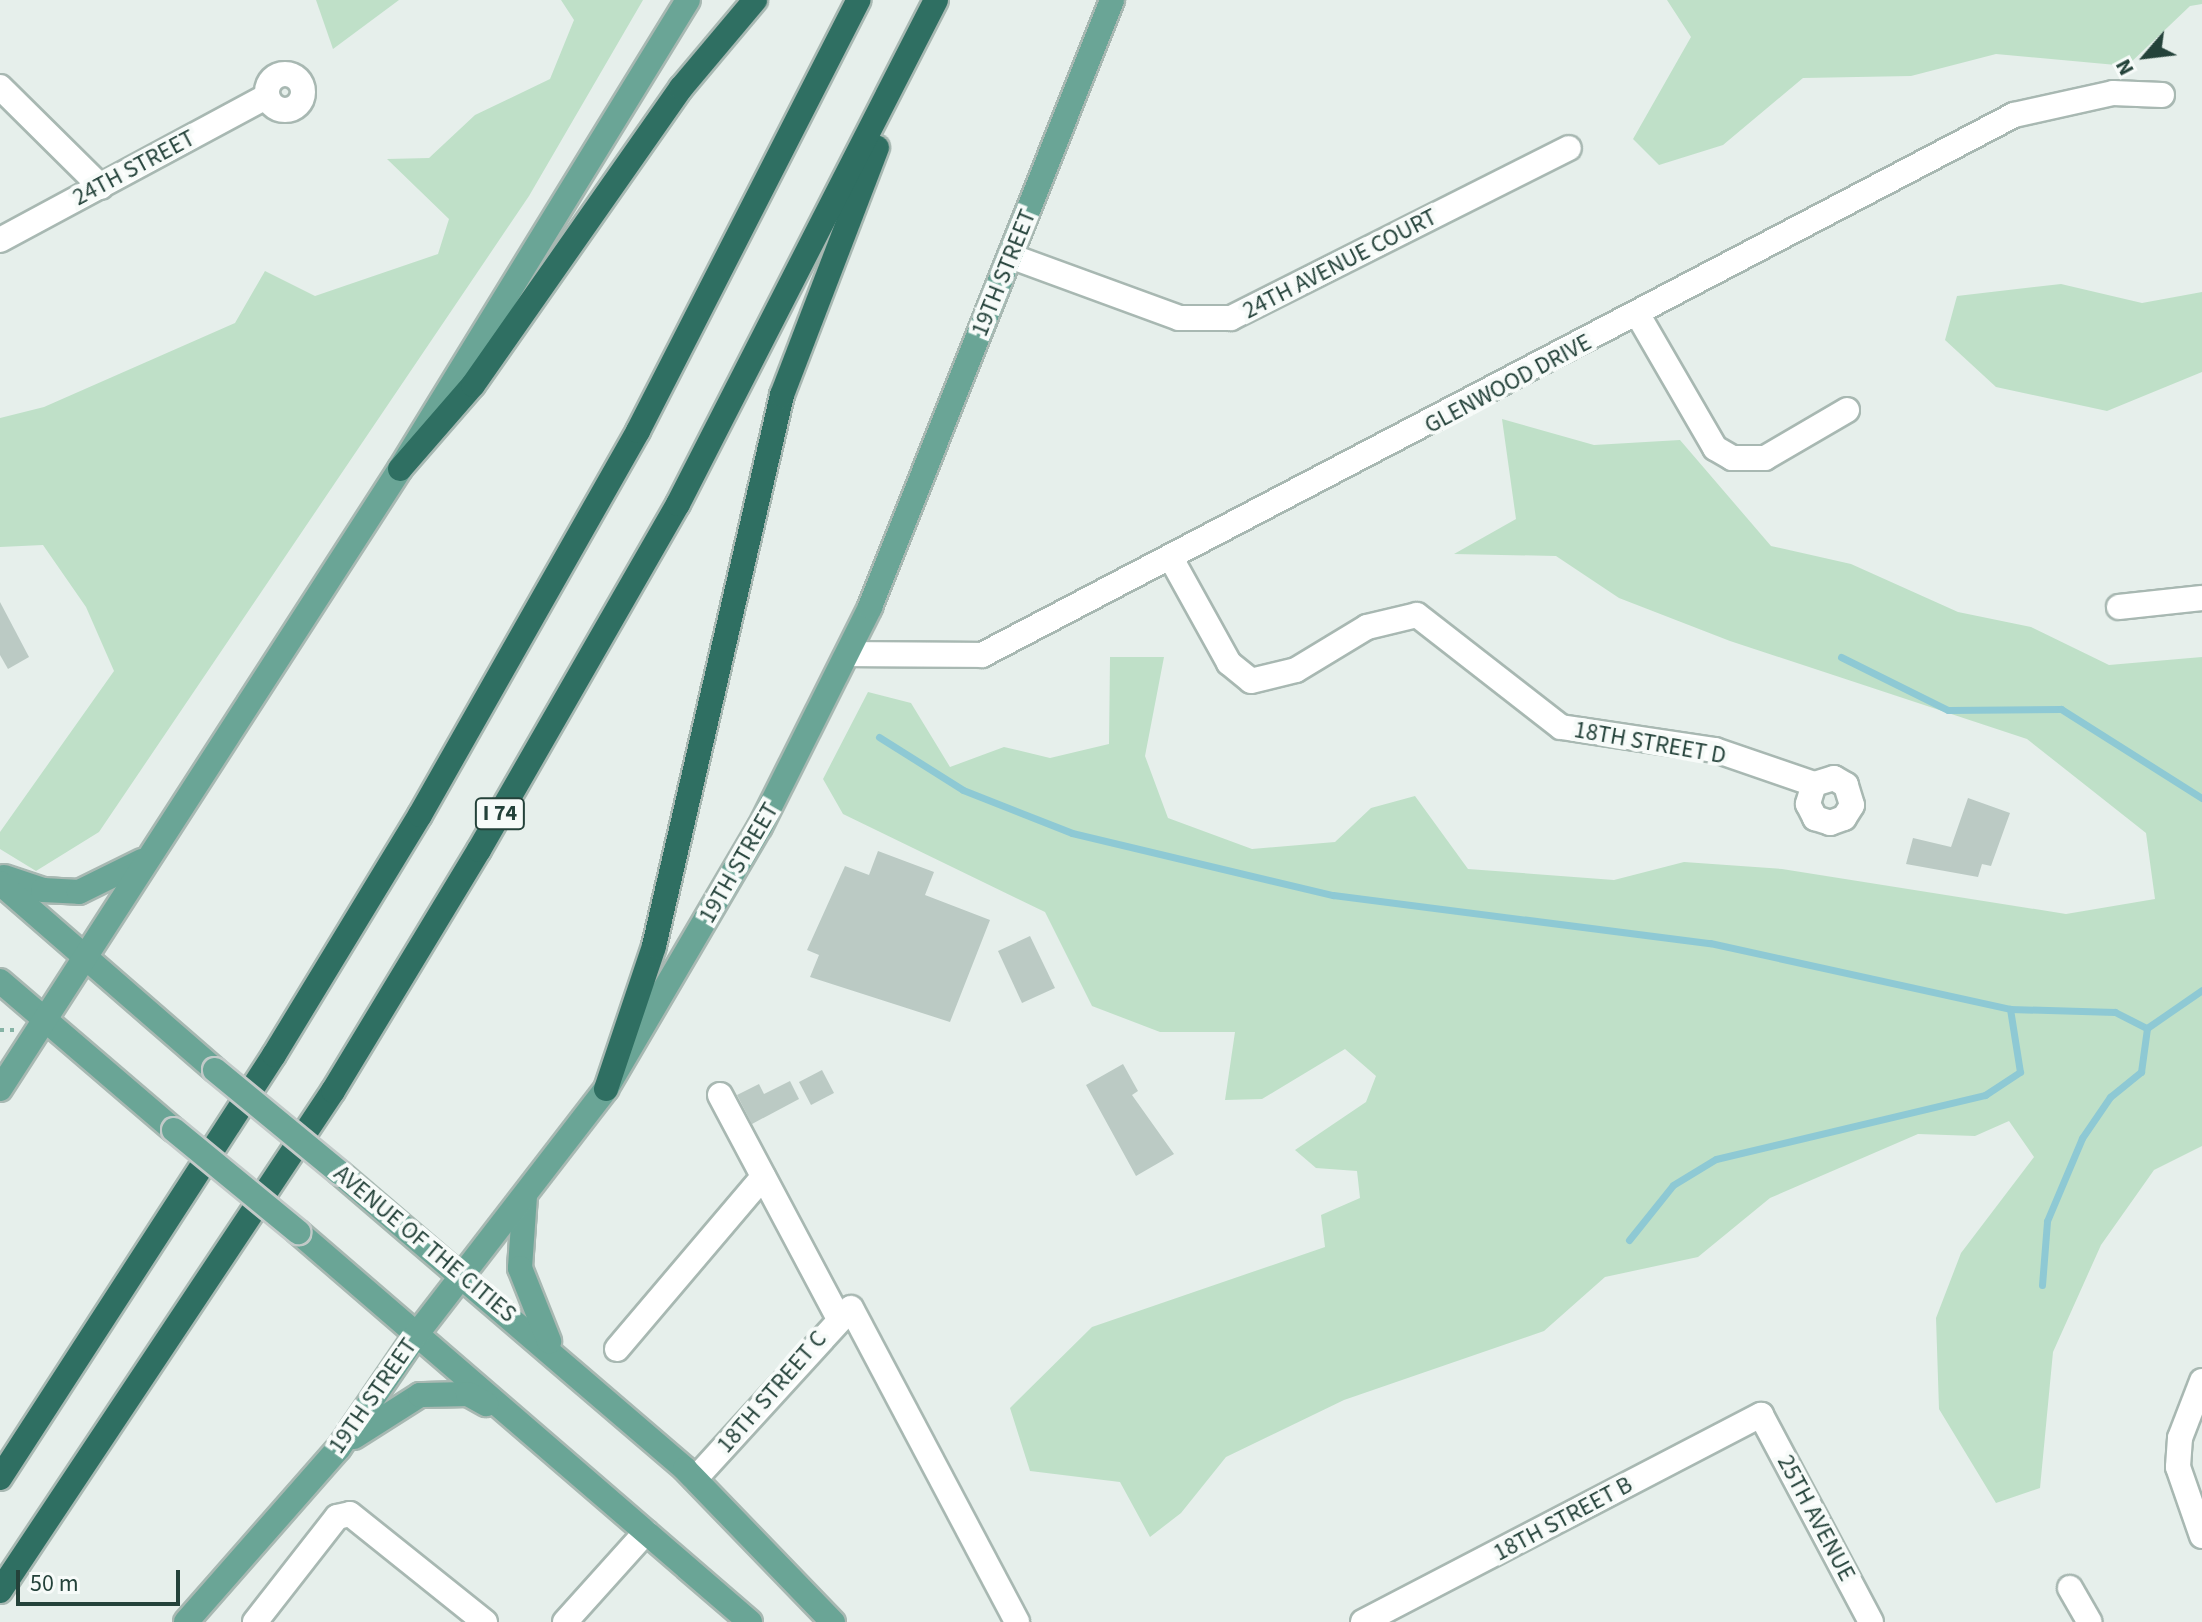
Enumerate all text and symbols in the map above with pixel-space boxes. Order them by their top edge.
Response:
north arrow [2106,16,2186,96]
text: N [2107,53,2142,81]
street label: 24TH STREET [68,124,200,212]
street label: 24TH AVENUE COURT [1238,203,1442,325]
street label: 19TH STREET [966,205,1042,341]
street label: GLENWOOD DRIVE [1420,328,1596,440]
street label: 18TH STREET D [1572,715,1728,771]
road number: I 74 [474,796,526,832]
street label: 19TH STREET [693,798,785,928]
street label: AVENUE OF THE CITIES [328,1159,522,1329]
street label: 18TH STREET C [711,1325,833,1459]
street label: 19TH STREET [323,1333,423,1459]
street label: 25TH AVENUE [1771,1450,1861,1586]
street label: 18TH STREET B [1489,1470,1637,1568]
scale bar [20,1554,184,1604]
text: 50 m [30,1566,79,1601]

